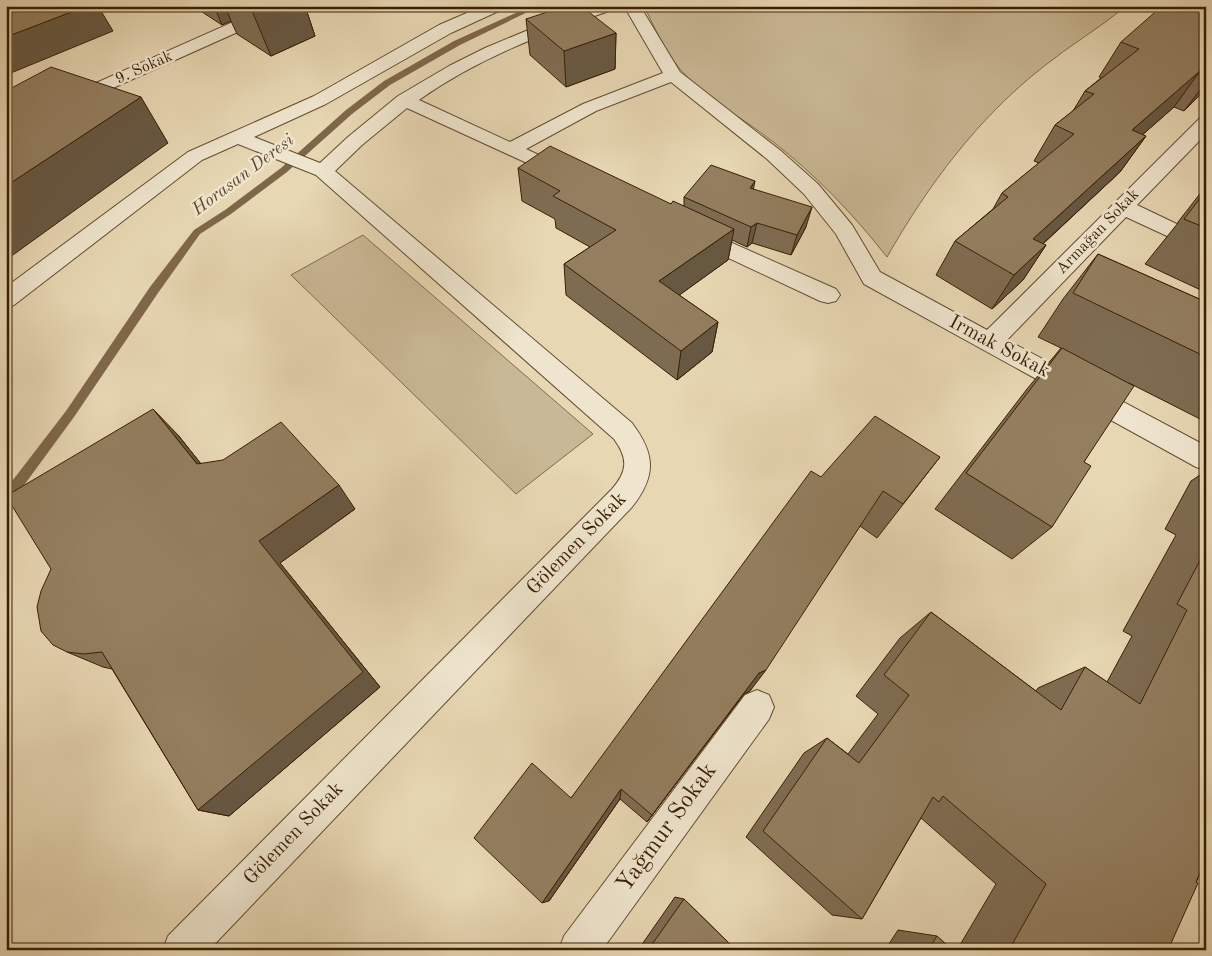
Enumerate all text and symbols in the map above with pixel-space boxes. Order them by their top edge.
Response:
street label: 9. Sokak [113,48,175,88]
water label: Horasan Deresi [188,131,297,220]
street label: Armağan Sokak [1054,186,1142,278]
street label: Irmak Sokak [945,312,1053,382]
street label: Gölemen Sokak [523,489,631,599]
street label: Yağmur Sokak [612,759,722,897]
street label: Gölemen Sokak [240,779,348,889]

